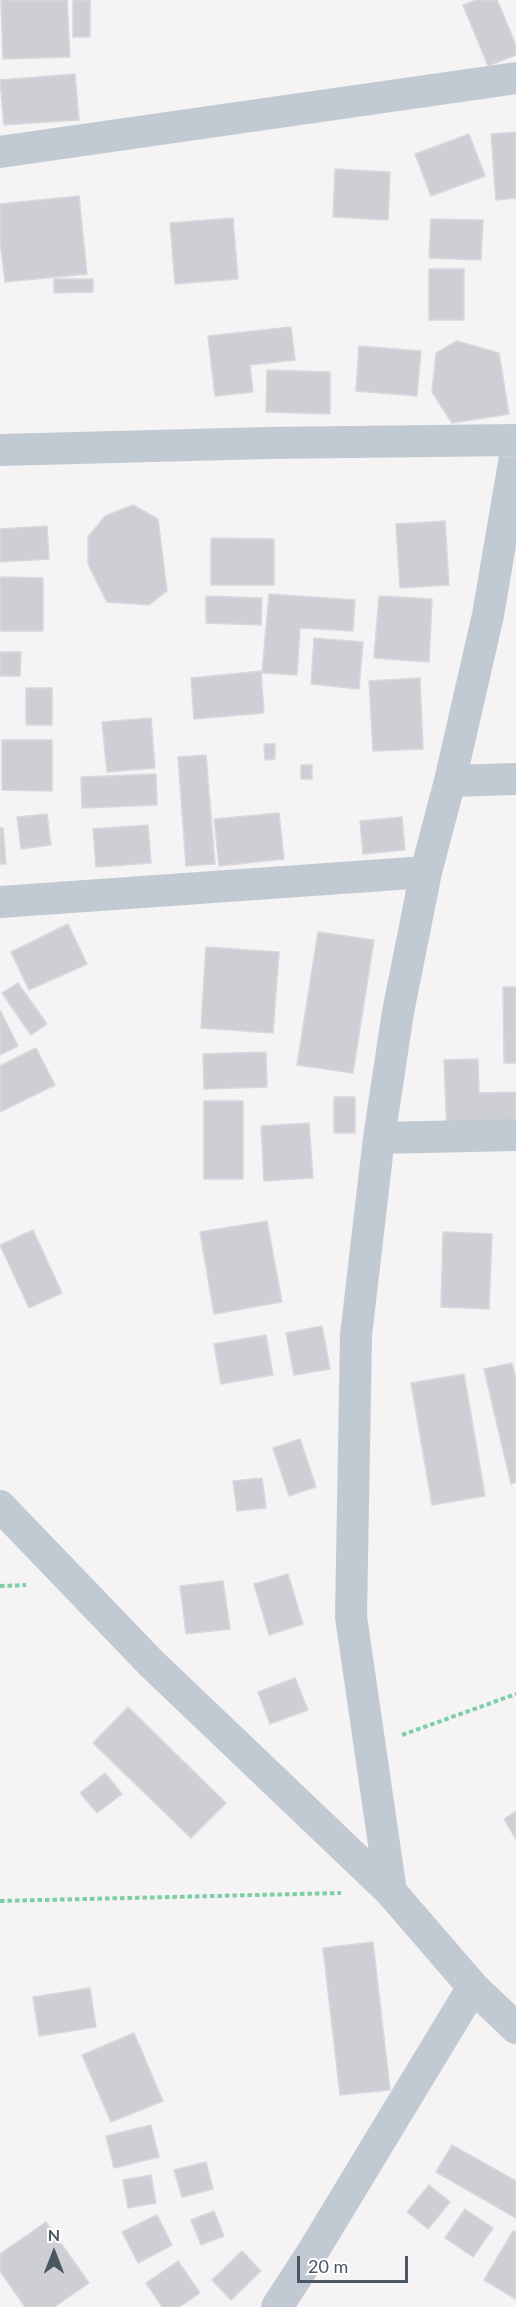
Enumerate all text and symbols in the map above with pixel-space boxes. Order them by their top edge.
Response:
north arrow [24,2223,84,2283]
text: N [48,2225,60,2244]
scale bar [300,2244,411,2282]
text: 20 m [308,2255,348,2277]

